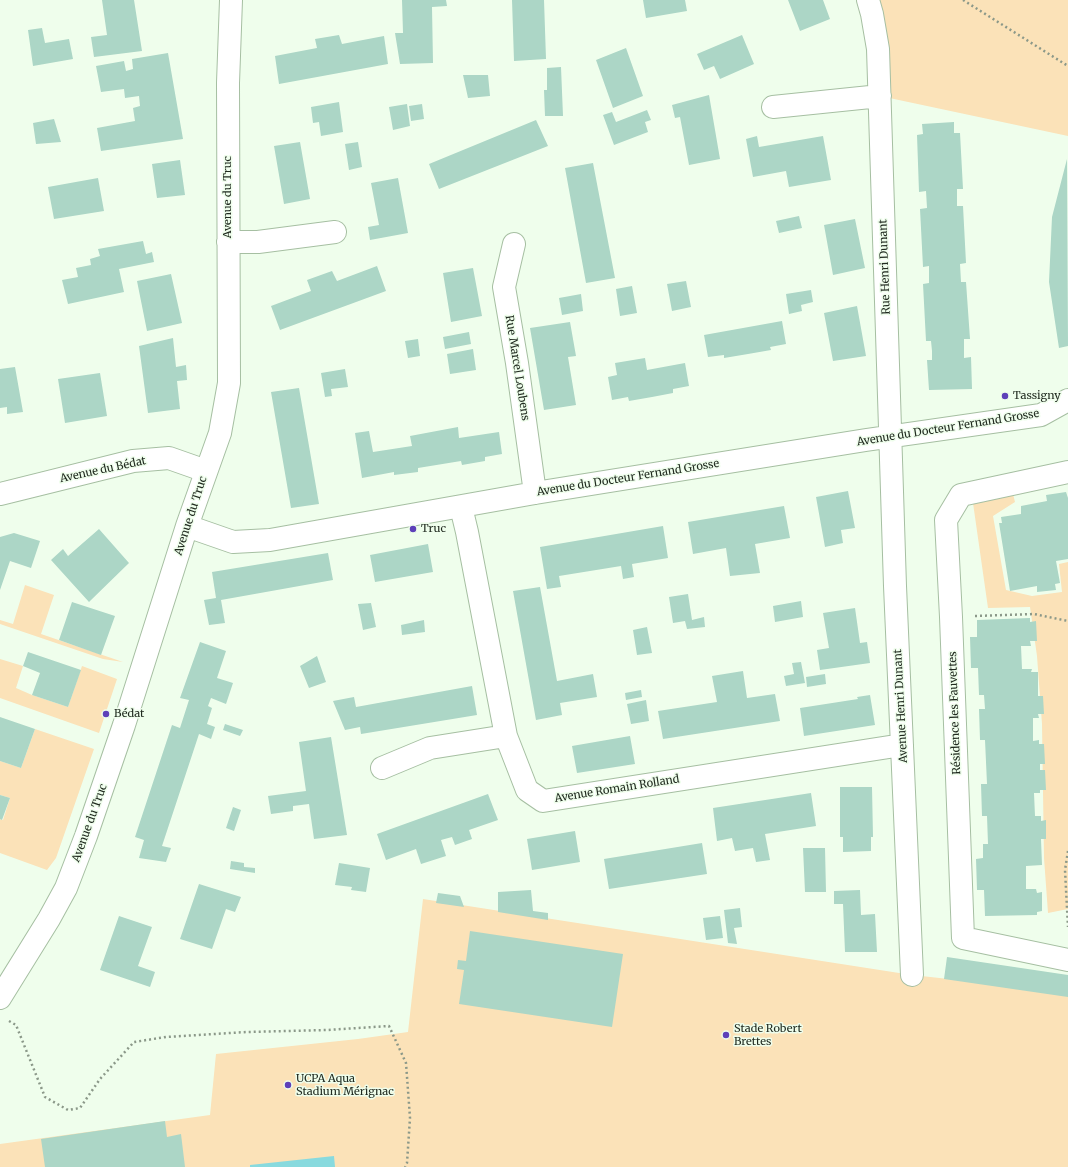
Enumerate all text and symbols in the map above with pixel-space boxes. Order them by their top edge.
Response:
street label: Avenue du Truc [221,156,235,238]
street label: Rue Henri Dunant [877,219,893,315]
street label: Rue Marcel Loubens [502,314,532,422]
place label: Tassigny [1013,389,1061,403]
marker: Tassigny [1000,391,1010,401]
street label: Avenue du Docteur Fernand Grosse [856,407,1040,449]
street label: Avenue du Bédat [59,454,147,486]
street label: Avenue du Docteur Fernand Grosse [536,457,720,499]
street label: Avenue du Truc [172,475,210,557]
place label: Truc [421,522,446,536]
marker: Truc [408,524,418,534]
street label: Avenue Henri Dunant [891,649,911,763]
street label: Résidence les Fauvettes [946,651,964,775]
place label: Bédat [114,707,144,721]
marker: Bédat [101,709,111,719]
street label: Avenue Romain Rolland [554,773,680,805]
street label: Avenue du Truc [70,782,110,864]
place label: Stade Robert Brettes [734,1022,802,1048]
marker: Stade Robert Brettes [721,1030,731,1040]
place label: UCPA Aqua Stadium Mérignac [296,1072,394,1098]
marker: UCPA Aqua Stadium Mérignac [283,1080,293,1090]

